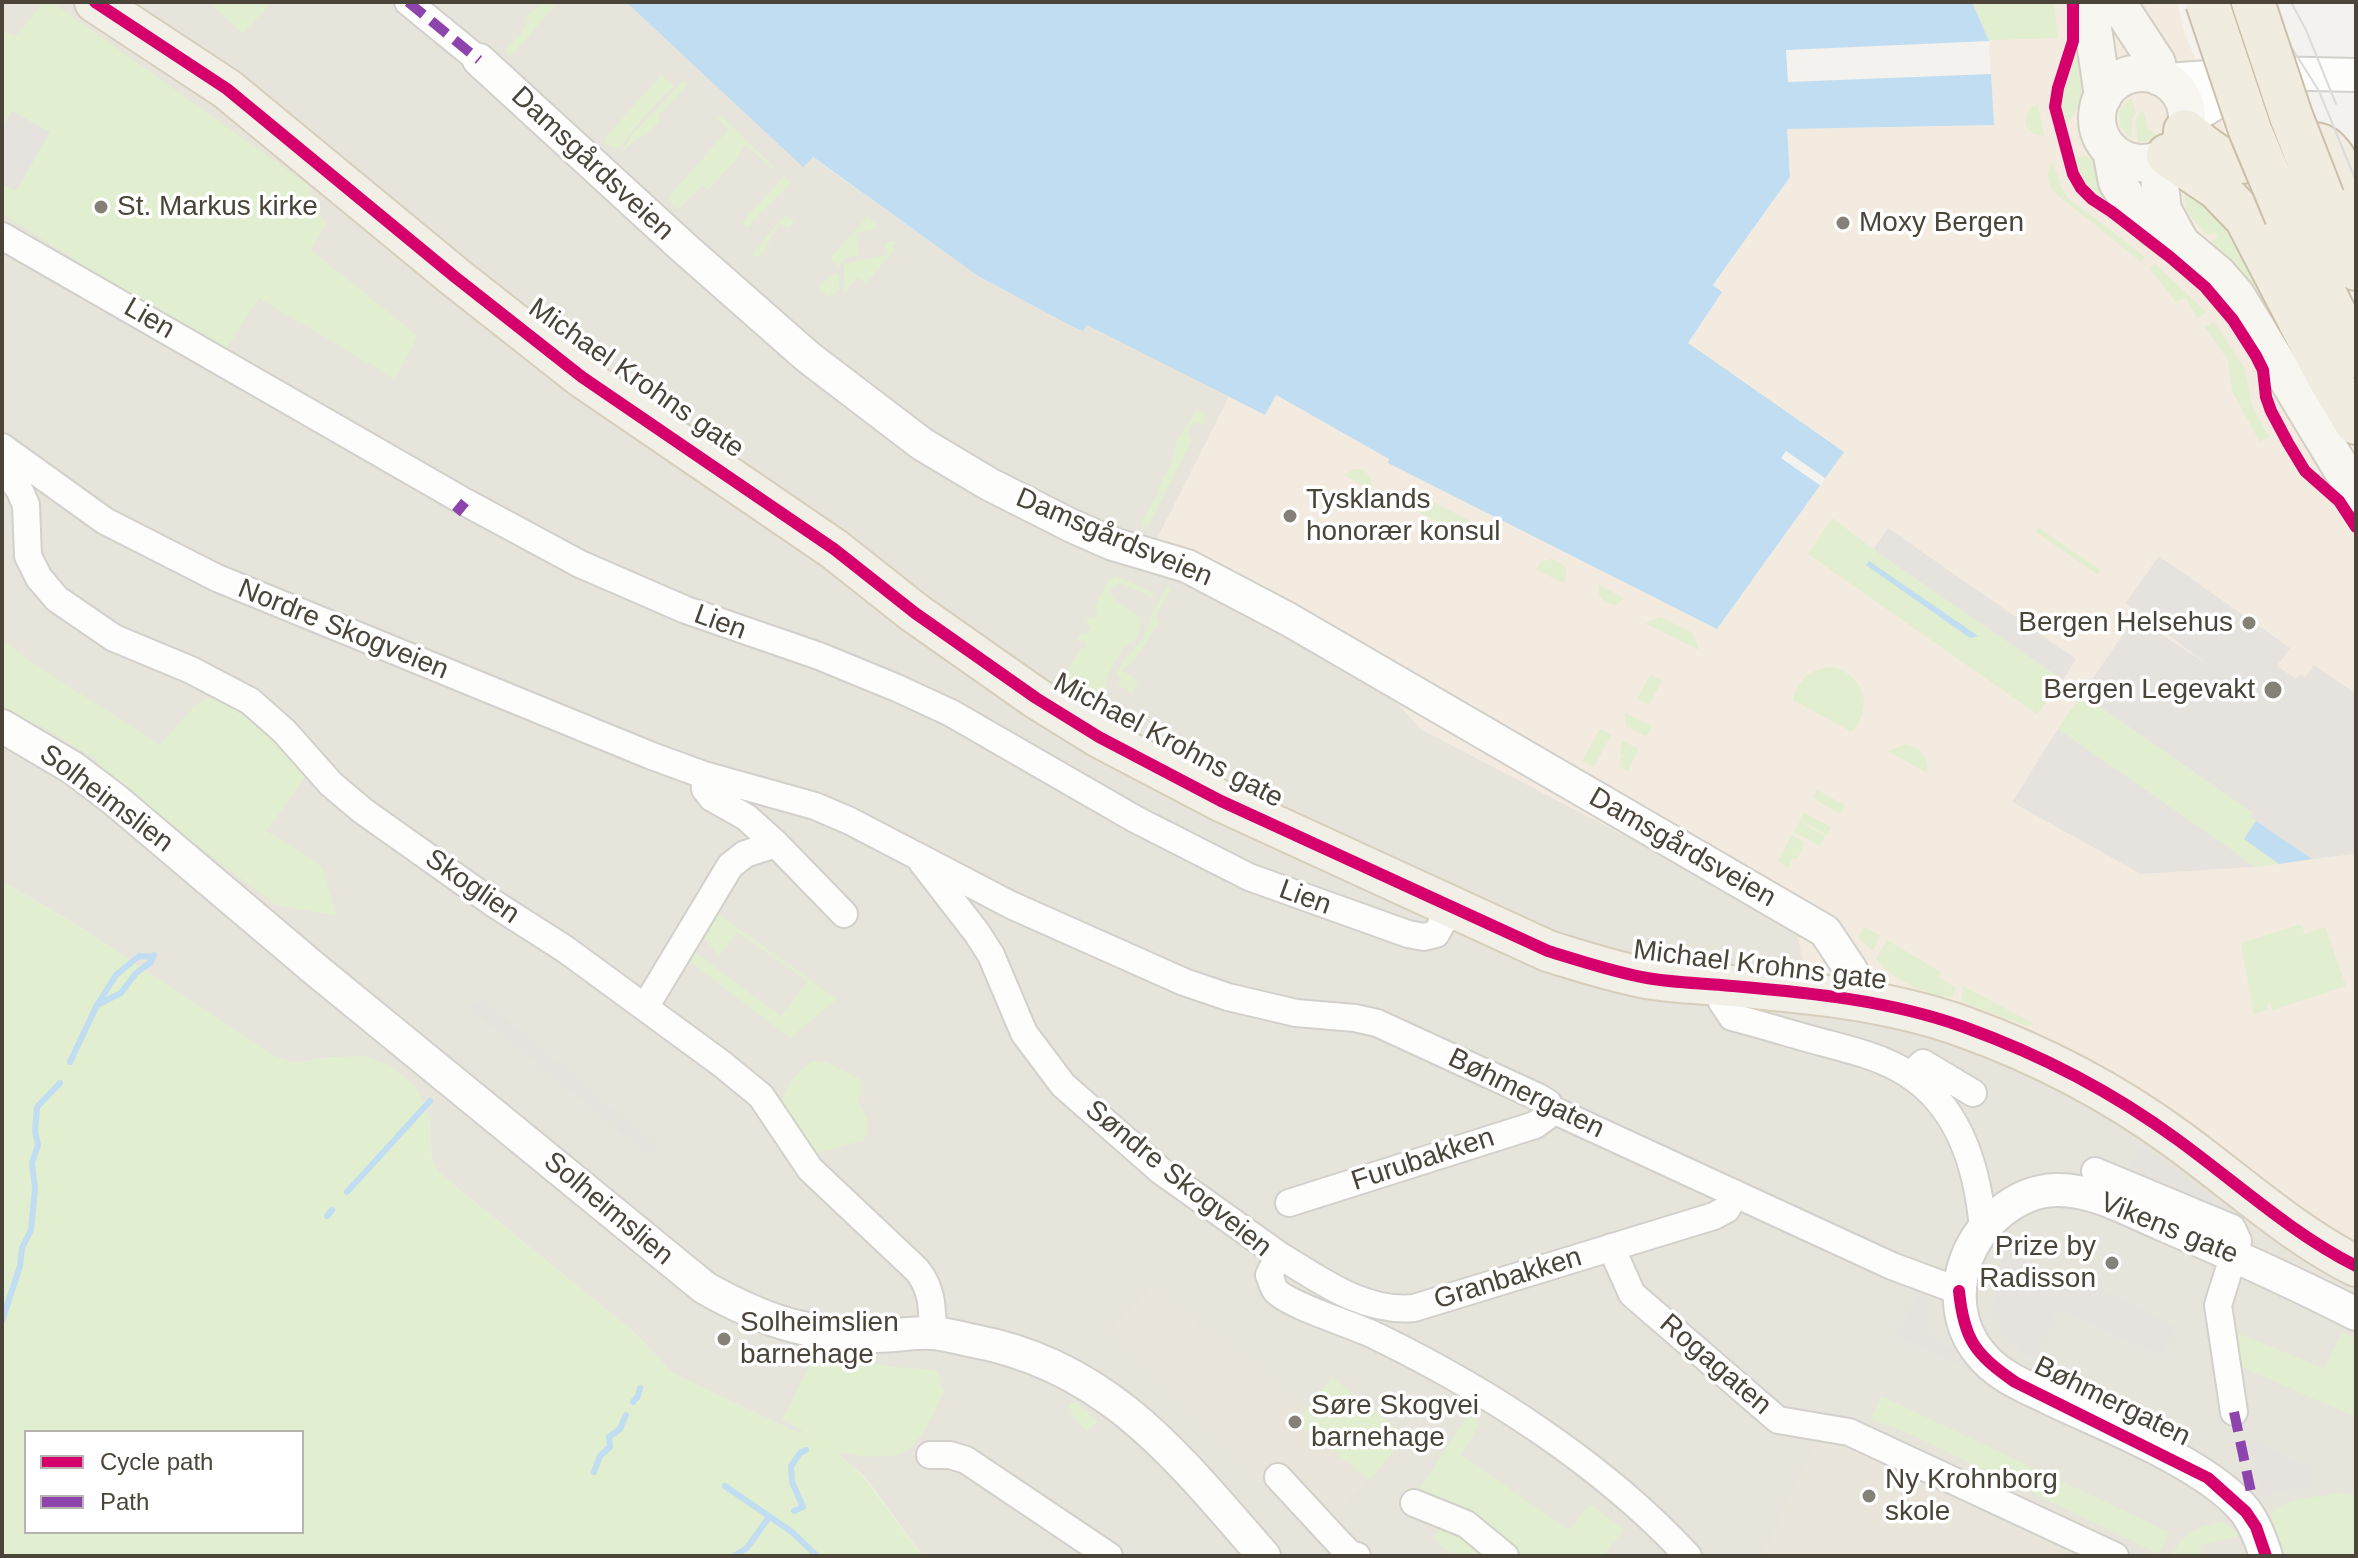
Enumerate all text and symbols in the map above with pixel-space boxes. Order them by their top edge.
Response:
street label: Damsgårdsveien [504,80,680,248]
place label: St. Markus kirke [117,190,318,224]
marker: St. Markus kirke [92,198,110,216]
place label: Moxy Bergen [1859,206,2024,240]
marker: Moxy Bergen [1834,214,1852,232]
street label: Lien [118,291,180,347]
street label: Michael Krohns gate [522,292,750,466]
street label: Damsgårdsveien [1011,481,1217,595]
place label: Tysklands honorær konsul [1306,483,1501,549]
marker: Tysklands honorær konsul [1281,507,1299,525]
street label: Nordre Skogveien [233,572,453,688]
street label: Lien [689,598,751,648]
place label: Bergen Helsehus [2018,606,2233,640]
marker: Bergen Helsehus [2240,614,2258,632]
street label: Michael Krohns gate [1047,666,1289,816]
place label: Bergen Legevakt [2043,673,2255,707]
marker: Bergen Legevakt [2262,679,2284,701]
street label: Solheimslien [33,738,179,860]
street label: Damsgårdsveien [1583,781,1781,915]
street label: Skoglien [418,842,526,932]
street label: Lien [1274,873,1336,923]
street label: Michael Krohns gate [1631,934,1889,998]
street label: Bøhmergaten [1442,1042,1610,1146]
street label: Søndre Skogveien [1078,1093,1278,1265]
street label: Furubakken [1347,1121,1499,1199]
street label: Solheimslien [536,1145,680,1273]
street label: Vikens gate [2095,1186,2243,1272]
place label: Prize by Radisson [1979,1230,2096,1296]
street label: Granbakken [1430,1241,1586,1317]
marker: Prize by Radisson [2103,1254,2121,1272]
place label: Solheimslien barnehage [740,1306,899,1372]
street label: Rogagaten [1652,1307,1778,1423]
marker: Solheimslien barnehage [715,1330,733,1348]
street label: Bøhmergaten [2028,1350,2196,1454]
place label: Søre Skogvei barnehage [1311,1389,1479,1455]
marker: Søre Skogvei barnehage [1286,1413,1304,1431]
legend [24,1430,304,1534]
text: Cycle path [100,1448,213,1475]
place label: Ny Krohnborg skole [1885,1463,2058,1529]
marker: Ny Krohnborg skole [1860,1487,1878,1505]
text: Path [100,1488,149,1515]

